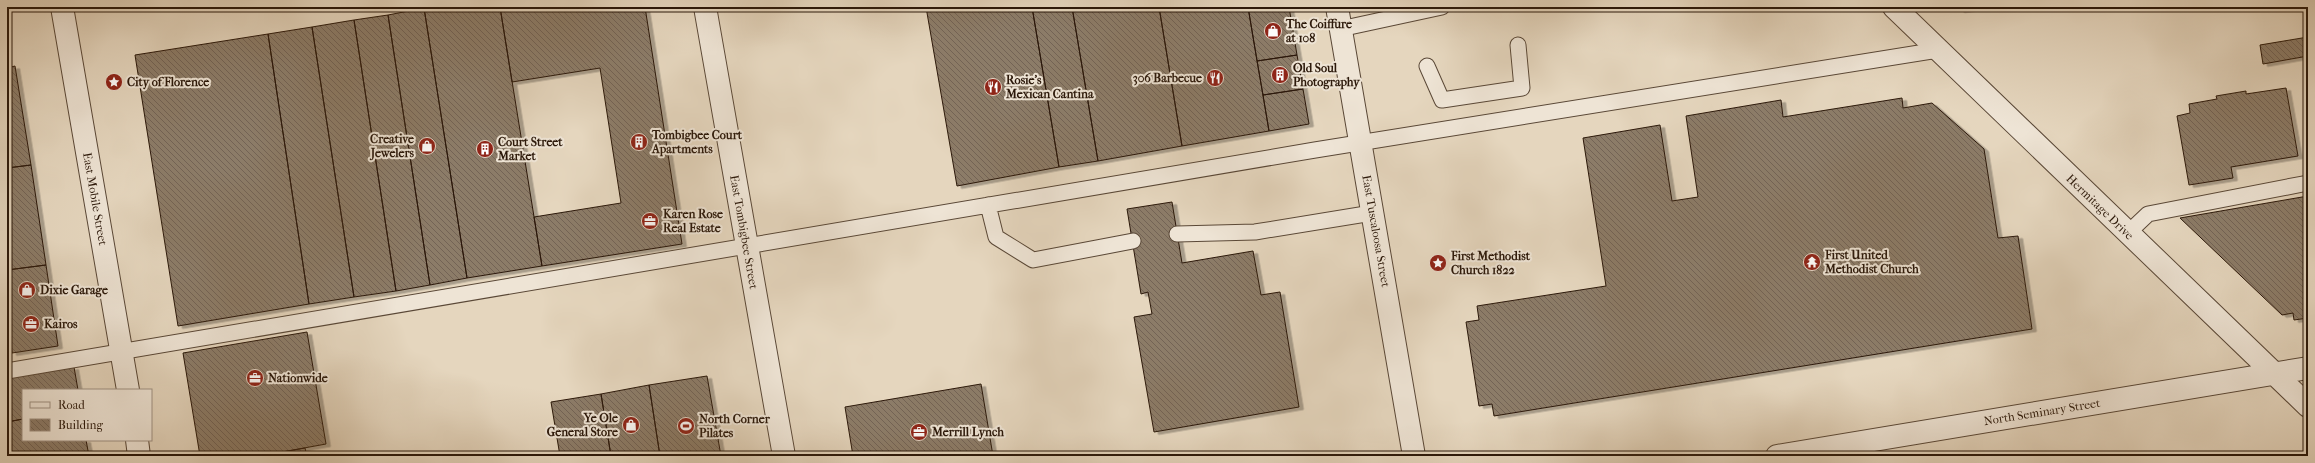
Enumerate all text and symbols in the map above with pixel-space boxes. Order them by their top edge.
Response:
place label: The Coiffure at 108 [1285,17,1352,45]
shop icon: The Coiffure at 108 [1263,21,1283,41]
place label: Old Soul Photography [1293,61,1360,90]
building icon: Old Soul Photography [1270,65,1290,85]
restaurant icon: 306 Barbecue [1205,68,1225,88]
place label: 306 Barbecue [1133,71,1202,86]
place icon: City of Florence [104,72,124,92]
place label: Rosie's Mexican Cantina [1005,73,1094,101]
place label: City of Florence [127,75,209,90]
restaurant icon: Rosie's Mexican Cantina [983,77,1003,97]
place label: Tombigbee Court Apartments [651,128,743,157]
place label: Creative Jewelers [369,132,415,161]
building icon: Tombigbee Court Apartments [629,132,649,152]
place label: Court Street Market [497,135,563,163]
shop icon: Creative Jewelers [417,136,437,156]
building icon: Court Street Market [475,139,495,159]
street label: East Mobile Street [80,151,110,247]
street label: Hermitage Drive [2064,171,2137,243]
street label: East Tombigbee Street [727,174,761,291]
street label: East Tuscaloosa Street [1359,174,1393,289]
place label: Karen Rose Real Estate [663,207,723,235]
office icon: Karen Rose Real Estate [640,211,660,231]
place label: First United Methodist Church [1824,248,1919,276]
place label: First Methodist Church 1822 [1450,249,1531,277]
temple icon: First United Methodist Church [1802,252,1822,272]
place icon: First Methodist Church 1822 [1428,253,1448,273]
shop icon: Dixie Garage [17,280,37,300]
place label: Dixie Garage [40,283,108,298]
office icon: Kairos [21,314,41,334]
place label: Kairos [44,317,78,331]
office icon: Nationwide [245,368,265,388]
place label: Nationwide [268,371,328,385]
legend [22,389,152,441]
street label: North Seminary Street [1983,396,2102,428]
text: Road [58,398,85,412]
place label: Ye Ole General Store [547,411,618,439]
place label: North Corner Pilates [699,412,771,440]
shop icon: Ye Ole General Store [621,415,641,435]
sports icon: North Corner Pilates [676,416,696,436]
text: Building [58,418,103,432]
office icon: Merrill Lynch [909,422,929,442]
place label: Merrill Lynch [931,425,1004,440]

